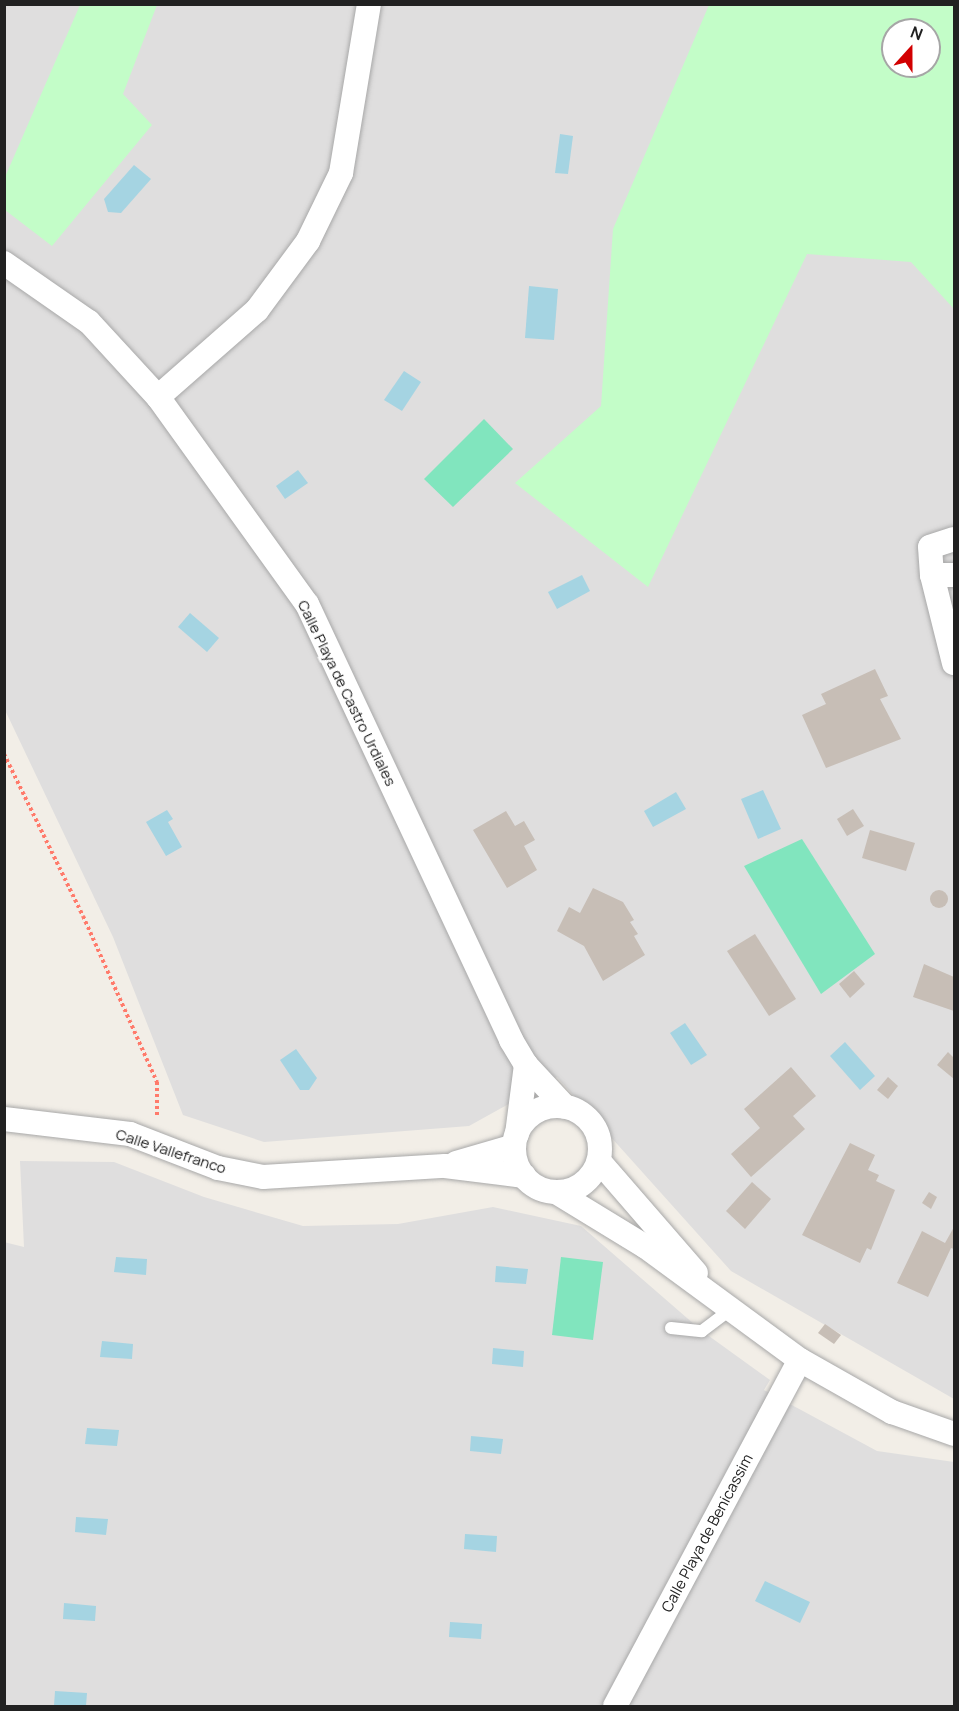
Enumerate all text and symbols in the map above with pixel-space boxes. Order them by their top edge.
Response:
north arrow [881,18,941,78]
text: N [907,21,926,45]
street label: Calle Playa de Castro Urdiales [294,597,400,789]
street label: Calle Vallefranco [114,1125,228,1177]
street label: Calle Playa de Benicassim [658,1451,756,1615]

